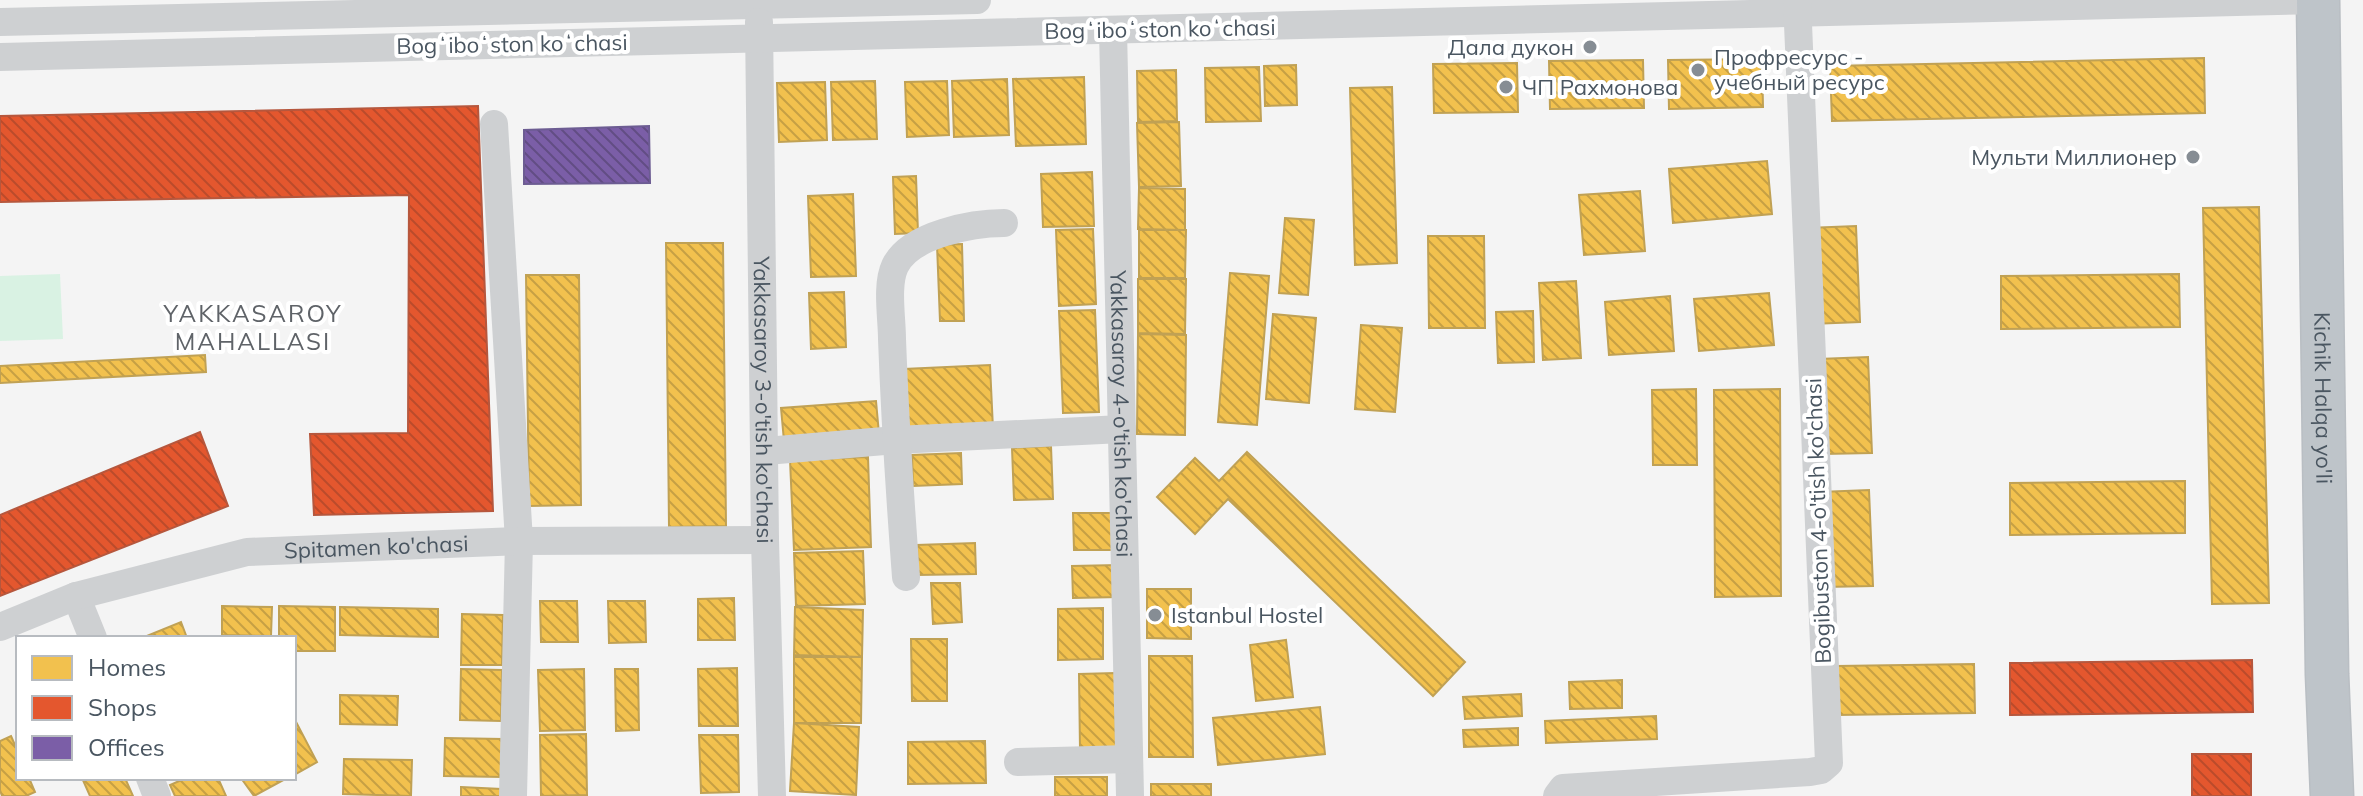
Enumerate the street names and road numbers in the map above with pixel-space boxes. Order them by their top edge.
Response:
street label: Bogʻiboʻston koʻchasi [1044,13,1276,45]
street label: Bogʻiboʻston koʻchasi [396,28,628,60]
street label: Yakkasaroy 3-o'tish ko'chasi [748,255,779,544]
street label: Yakkasaroy 4-o'tish ko'chasi [1104,269,1139,558]
street label: Kichik Halqa yo'li [2308,312,2338,484]
street label: Bogibuston 4-o'tish ko'chasi [1799,378,1837,664]
street label: Spitamen ko'chasi [283,529,469,564]

